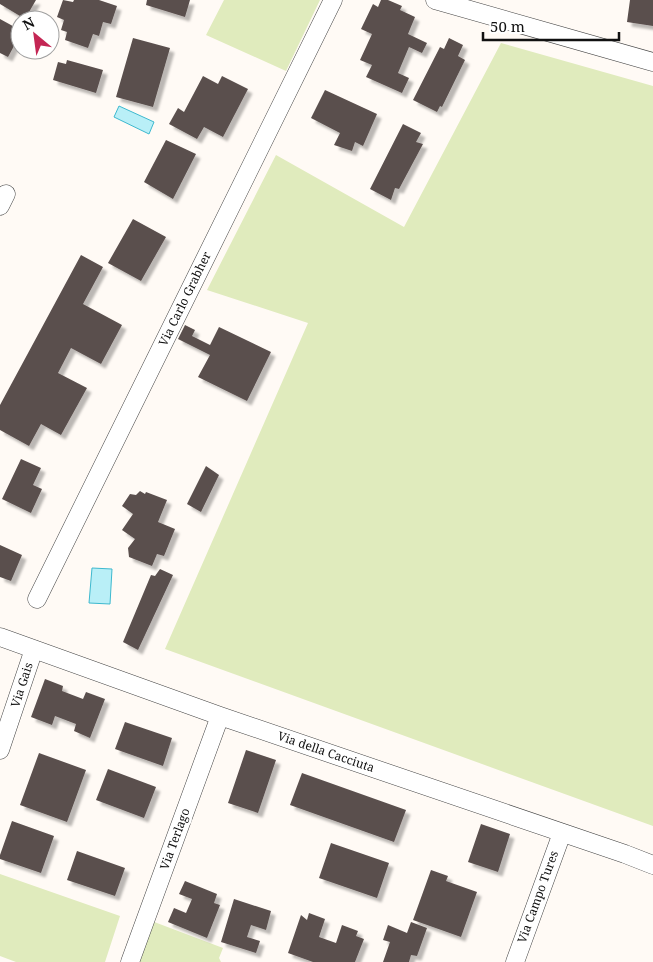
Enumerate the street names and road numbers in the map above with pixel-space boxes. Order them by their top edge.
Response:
street label: Via Carlo Grabher [154,248,215,349]
street label: Via Gais [6,660,37,710]
street label: Via della Cacciuta [276,727,377,776]
street label: Via Terlago [156,806,194,872]
street label: Via Campo Tures [513,848,562,945]

